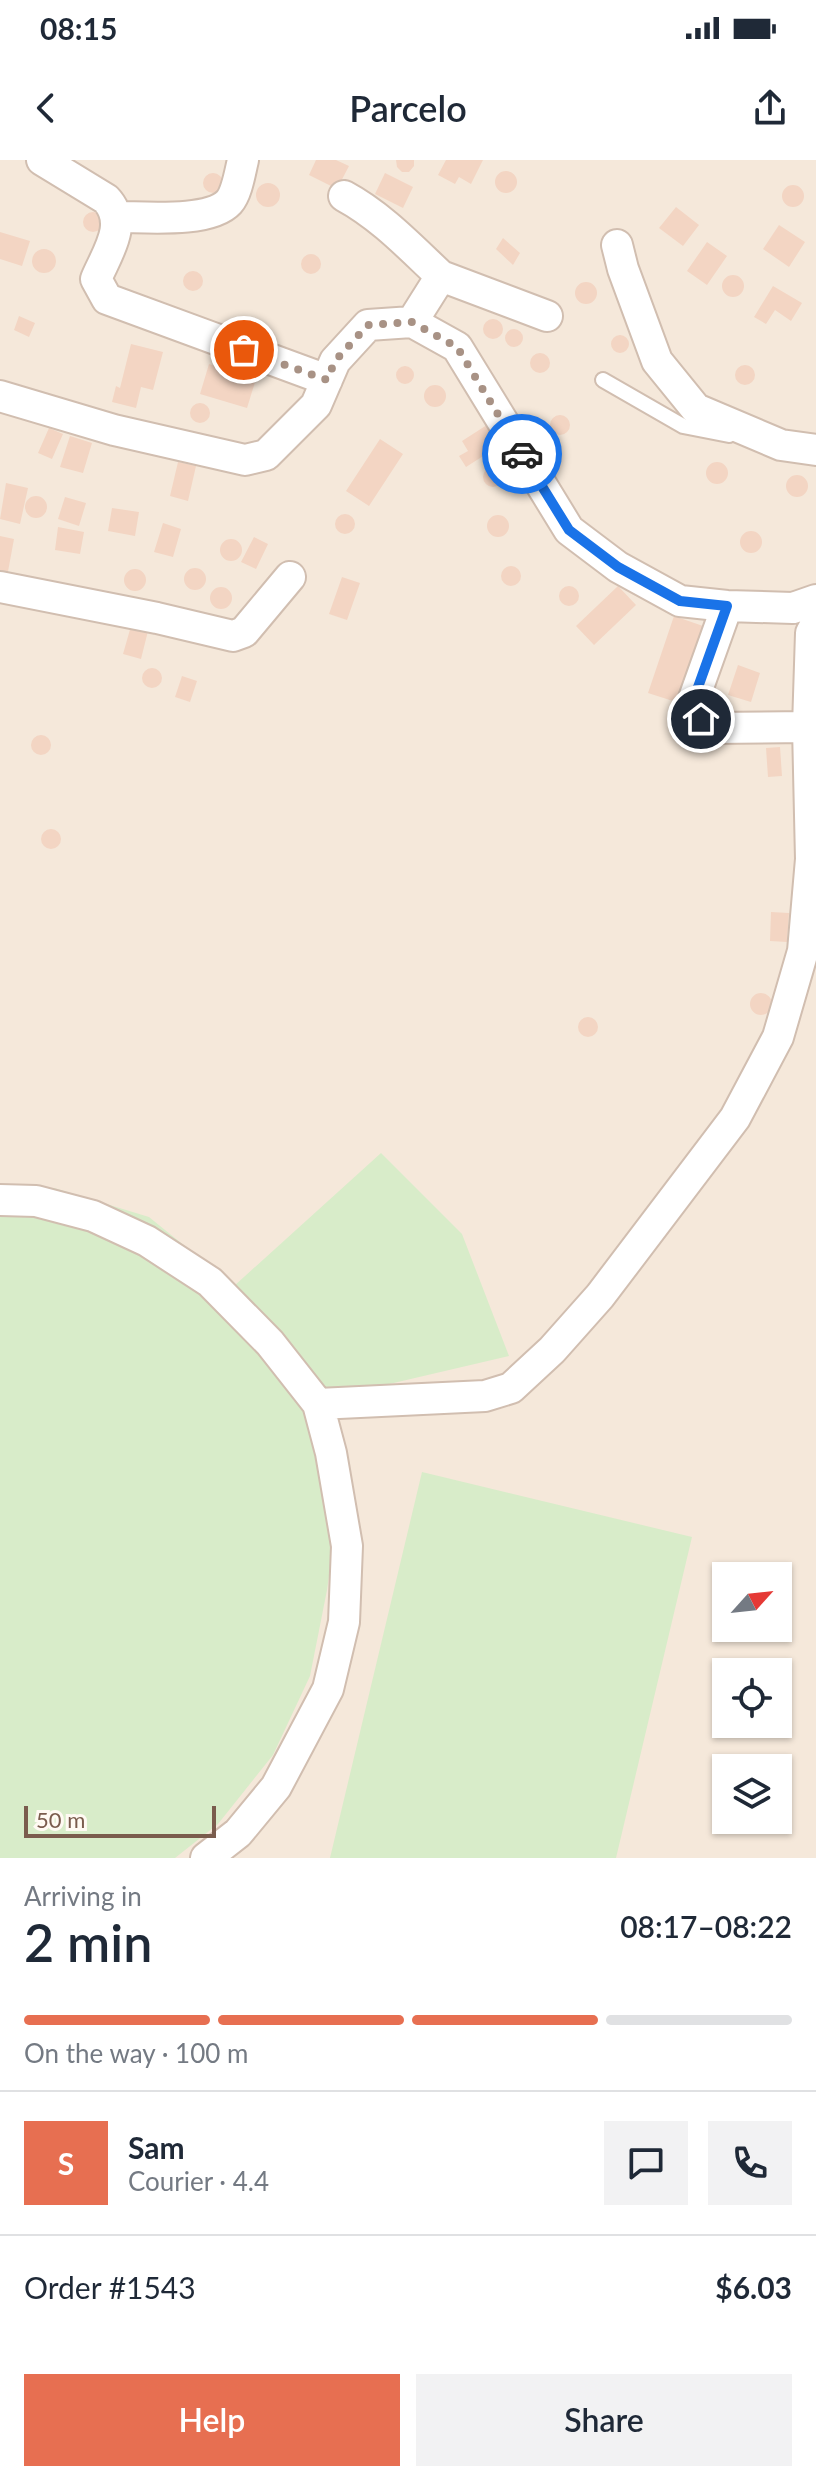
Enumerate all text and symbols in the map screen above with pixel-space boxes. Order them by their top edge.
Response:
text: 08:15 [40,10,117,46]
icon: back [24,86,68,130]
text: Parcelo [349,86,467,130]
icon: share [748,86,792,130]
pin [210,316,278,384]
icon: bag [222,328,266,372]
courier [482,414,562,494]
icon: car [500,432,544,476]
pin [667,685,735,753]
icon: home [679,697,723,741]
north arrow [712,1562,792,1642]
map controls [712,1562,792,1834]
button: locate [712,1658,792,1738]
button: layers [712,1754,792,1834]
scale bar [24,1802,216,1838]
text: 50 m [36,1806,85,1833]
text: Arriving in [24,1880,142,1912]
text: 08:17–08:22 [620,1908,792,1944]
text: 2 min [24,1911,152,1973]
text: On the way · 100 m [24,2037,248,2069]
button: chat [604,2121,688,2205]
button: phone [708,2121,792,2205]
text: Sam [128,2129,185,2165]
text: S [58,2145,74,2181]
text: Courier · 4.4 [128,2165,269,2197]
text: Order #1543 [24,2269,196,2305]
text: $6.03 [715,2269,792,2305]
button: Help [24,2374,400,2466]
button: Share [416,2374,792,2466]

